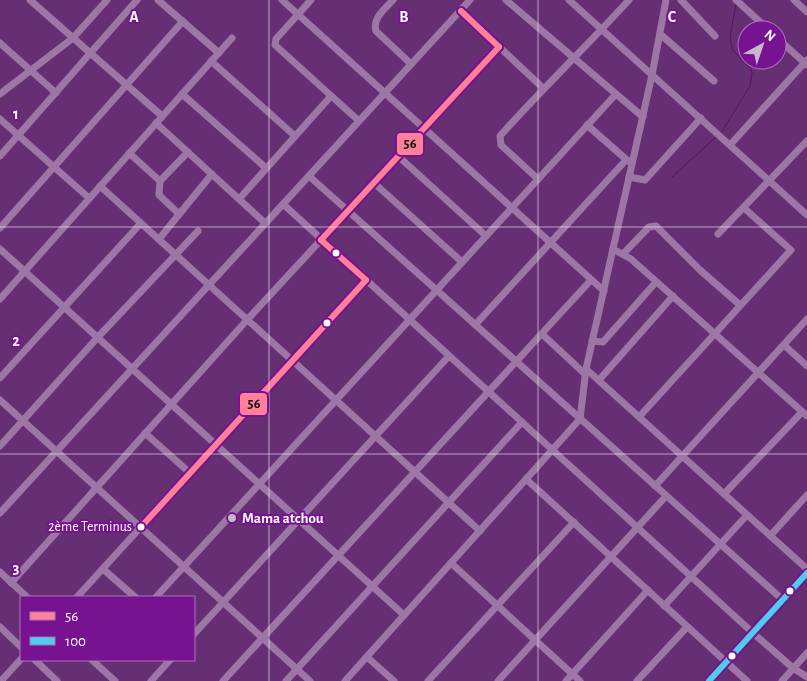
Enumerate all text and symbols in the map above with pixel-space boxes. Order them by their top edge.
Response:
text: A [129,9,139,25]
text: B [399,9,409,25]
text: C [668,9,677,25]
north arrow [737,20,787,70]
text: N [761,27,778,44]
text: 1 [13,106,19,122]
line badge: 56 [396,132,424,156]
text: 56 [404,137,417,151]
unlabelled marker [331,248,341,258]
unlabelled marker [322,318,332,328]
text: 2 [12,333,20,349]
line badge: 56 [239,392,268,416]
text: 56 [248,397,261,411]
place label: Mama atchou [242,511,324,526]
marker: Mama atchou [226,512,238,524]
place label: 2ème Terminus [48,520,132,534]
marker: 2ème Terminus [136,522,146,532]
text: 3 [13,560,20,576]
unlabelled marker [785,586,795,596]
legend [20,596,195,661]
text: 56 [65,609,78,624]
text: 100 [65,634,86,649]
unlabelled marker [727,651,737,661]

